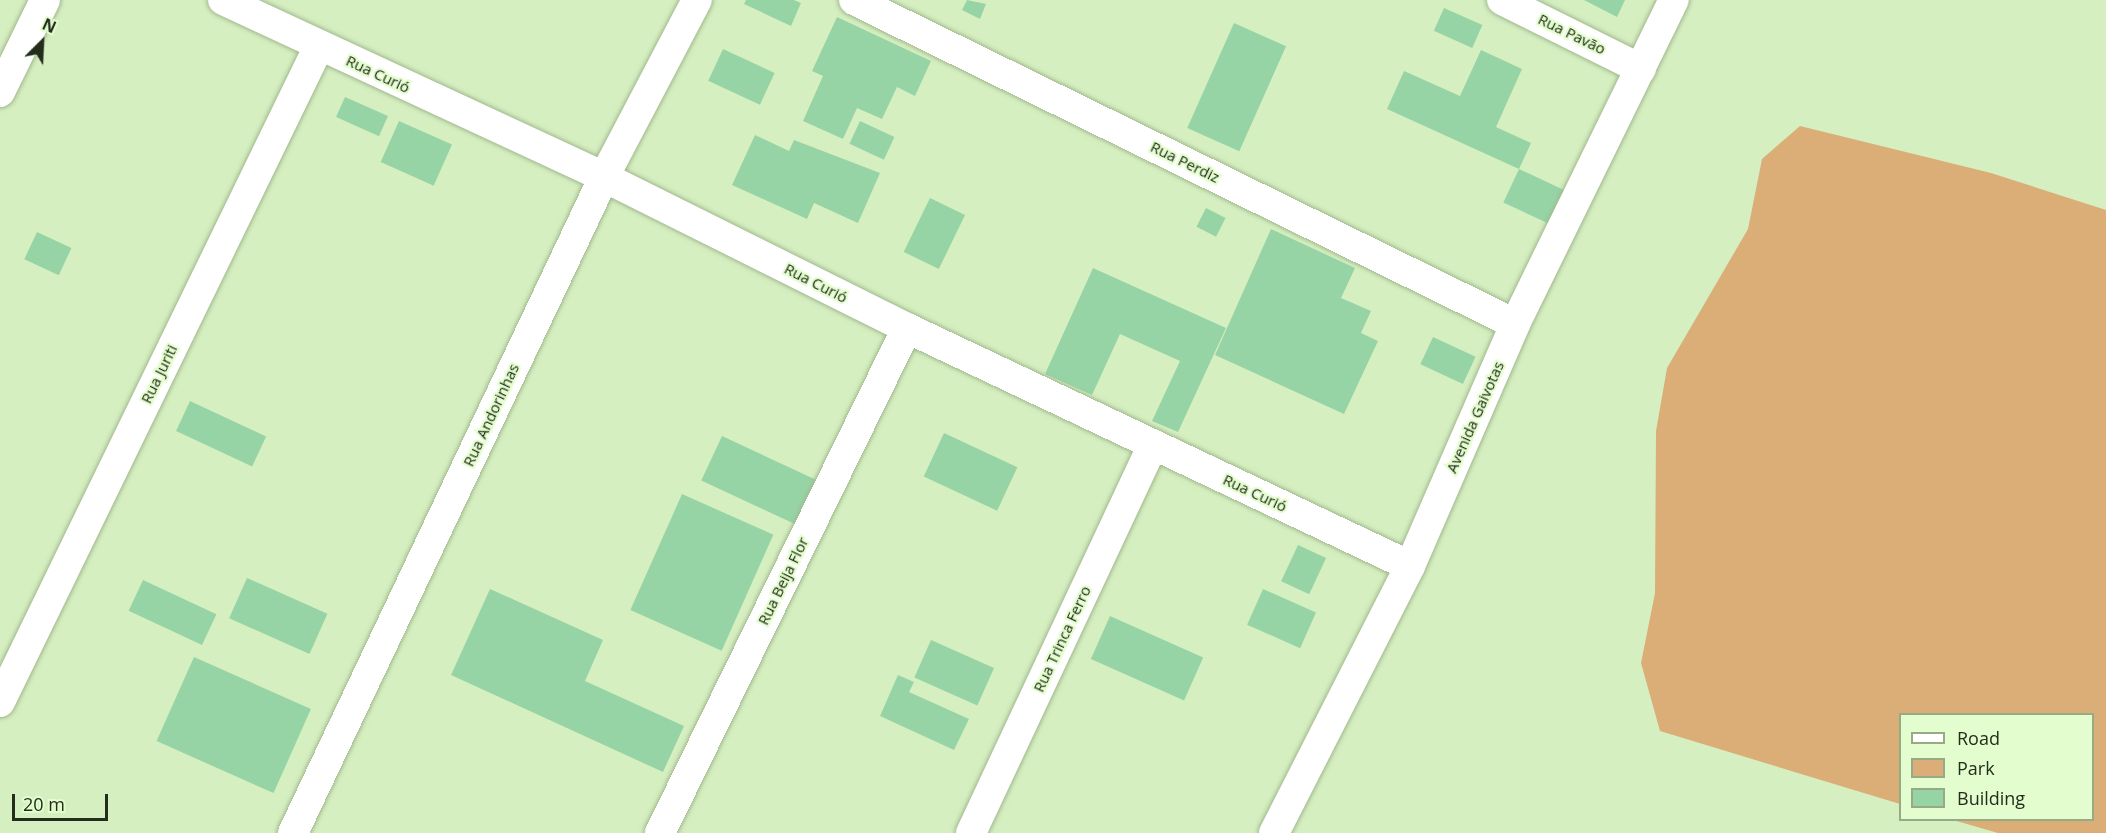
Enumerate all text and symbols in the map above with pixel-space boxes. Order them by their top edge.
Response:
street label: Rua Pavão [1535,10,1609,58]
north arrow [12,12,72,72]
text: N [39,13,60,38]
street label: Rua Curió [343,51,413,97]
street label: Rua Perdiz [1148,138,1222,186]
street label: Rua Curió [781,259,851,307]
street label: Rua Juriti [137,342,181,406]
street label: Avenida Gaivotas [1442,358,1508,476]
street label: Rua Andorinhas [459,361,523,469]
street label: Rua Curió [1220,470,1290,516]
street label: Rua Beija Flor [754,534,812,628]
street label: Rua Trinca Ferro [1030,583,1094,695]
legend [1899,713,2094,821]
text: Road [1957,726,2000,750]
text: Park [1957,756,1995,780]
scale bar [15,782,111,820]
text: Building [1957,786,2025,810]
text: 20 m [23,792,65,816]

